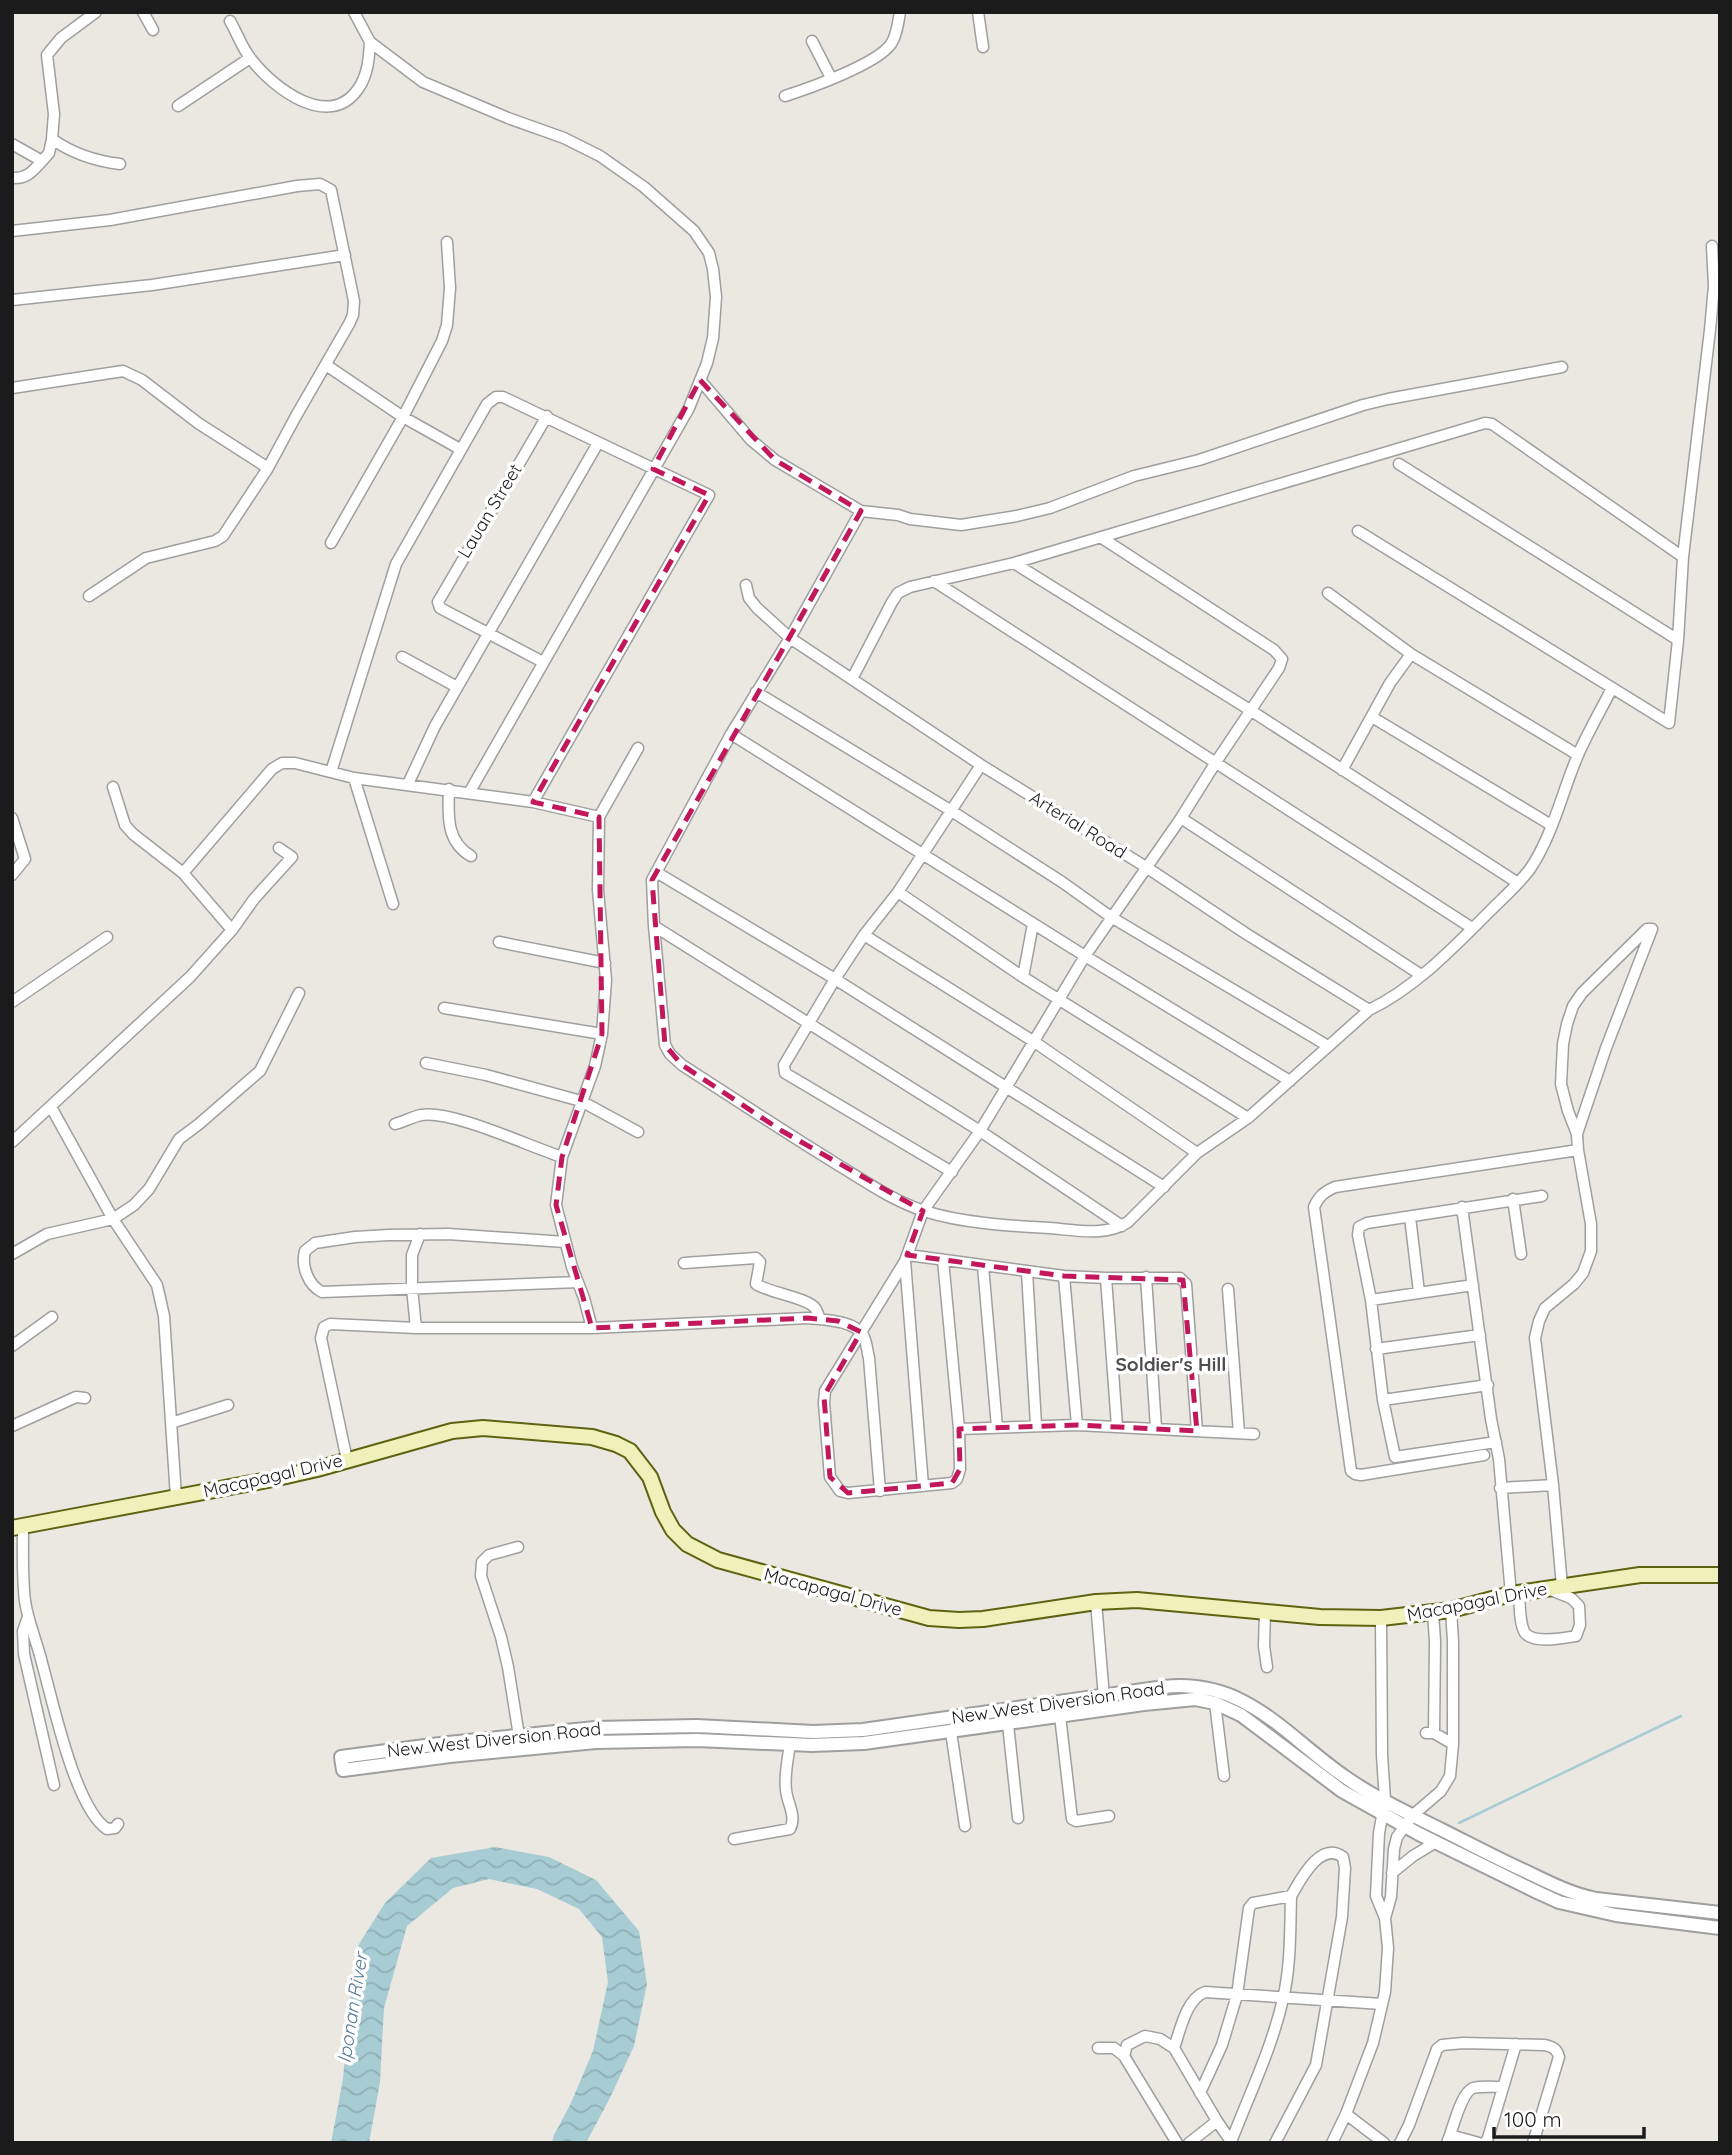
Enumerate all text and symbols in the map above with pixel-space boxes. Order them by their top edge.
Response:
street label: Lauan Street [452,459,527,562]
street label: Arterial Road [1025,786,1131,864]
district label: Soldier's Hill [1116,1352,1226,1376]
street label: Macapagal Drive [201,1448,345,1503]
street label: Macapagal Drive [761,1562,905,1621]
street label: Macapagal Drive [1405,1577,1549,1626]
street label: New West Diversion Road [950,1676,1166,1729]
street label: New West Diversion Road [386,1717,602,1762]
water label: Iponan River [331,1949,373,2065]
scale bar [1494,2096,1644,2140]
text: 100 m [1504,2106,1562,2132]

